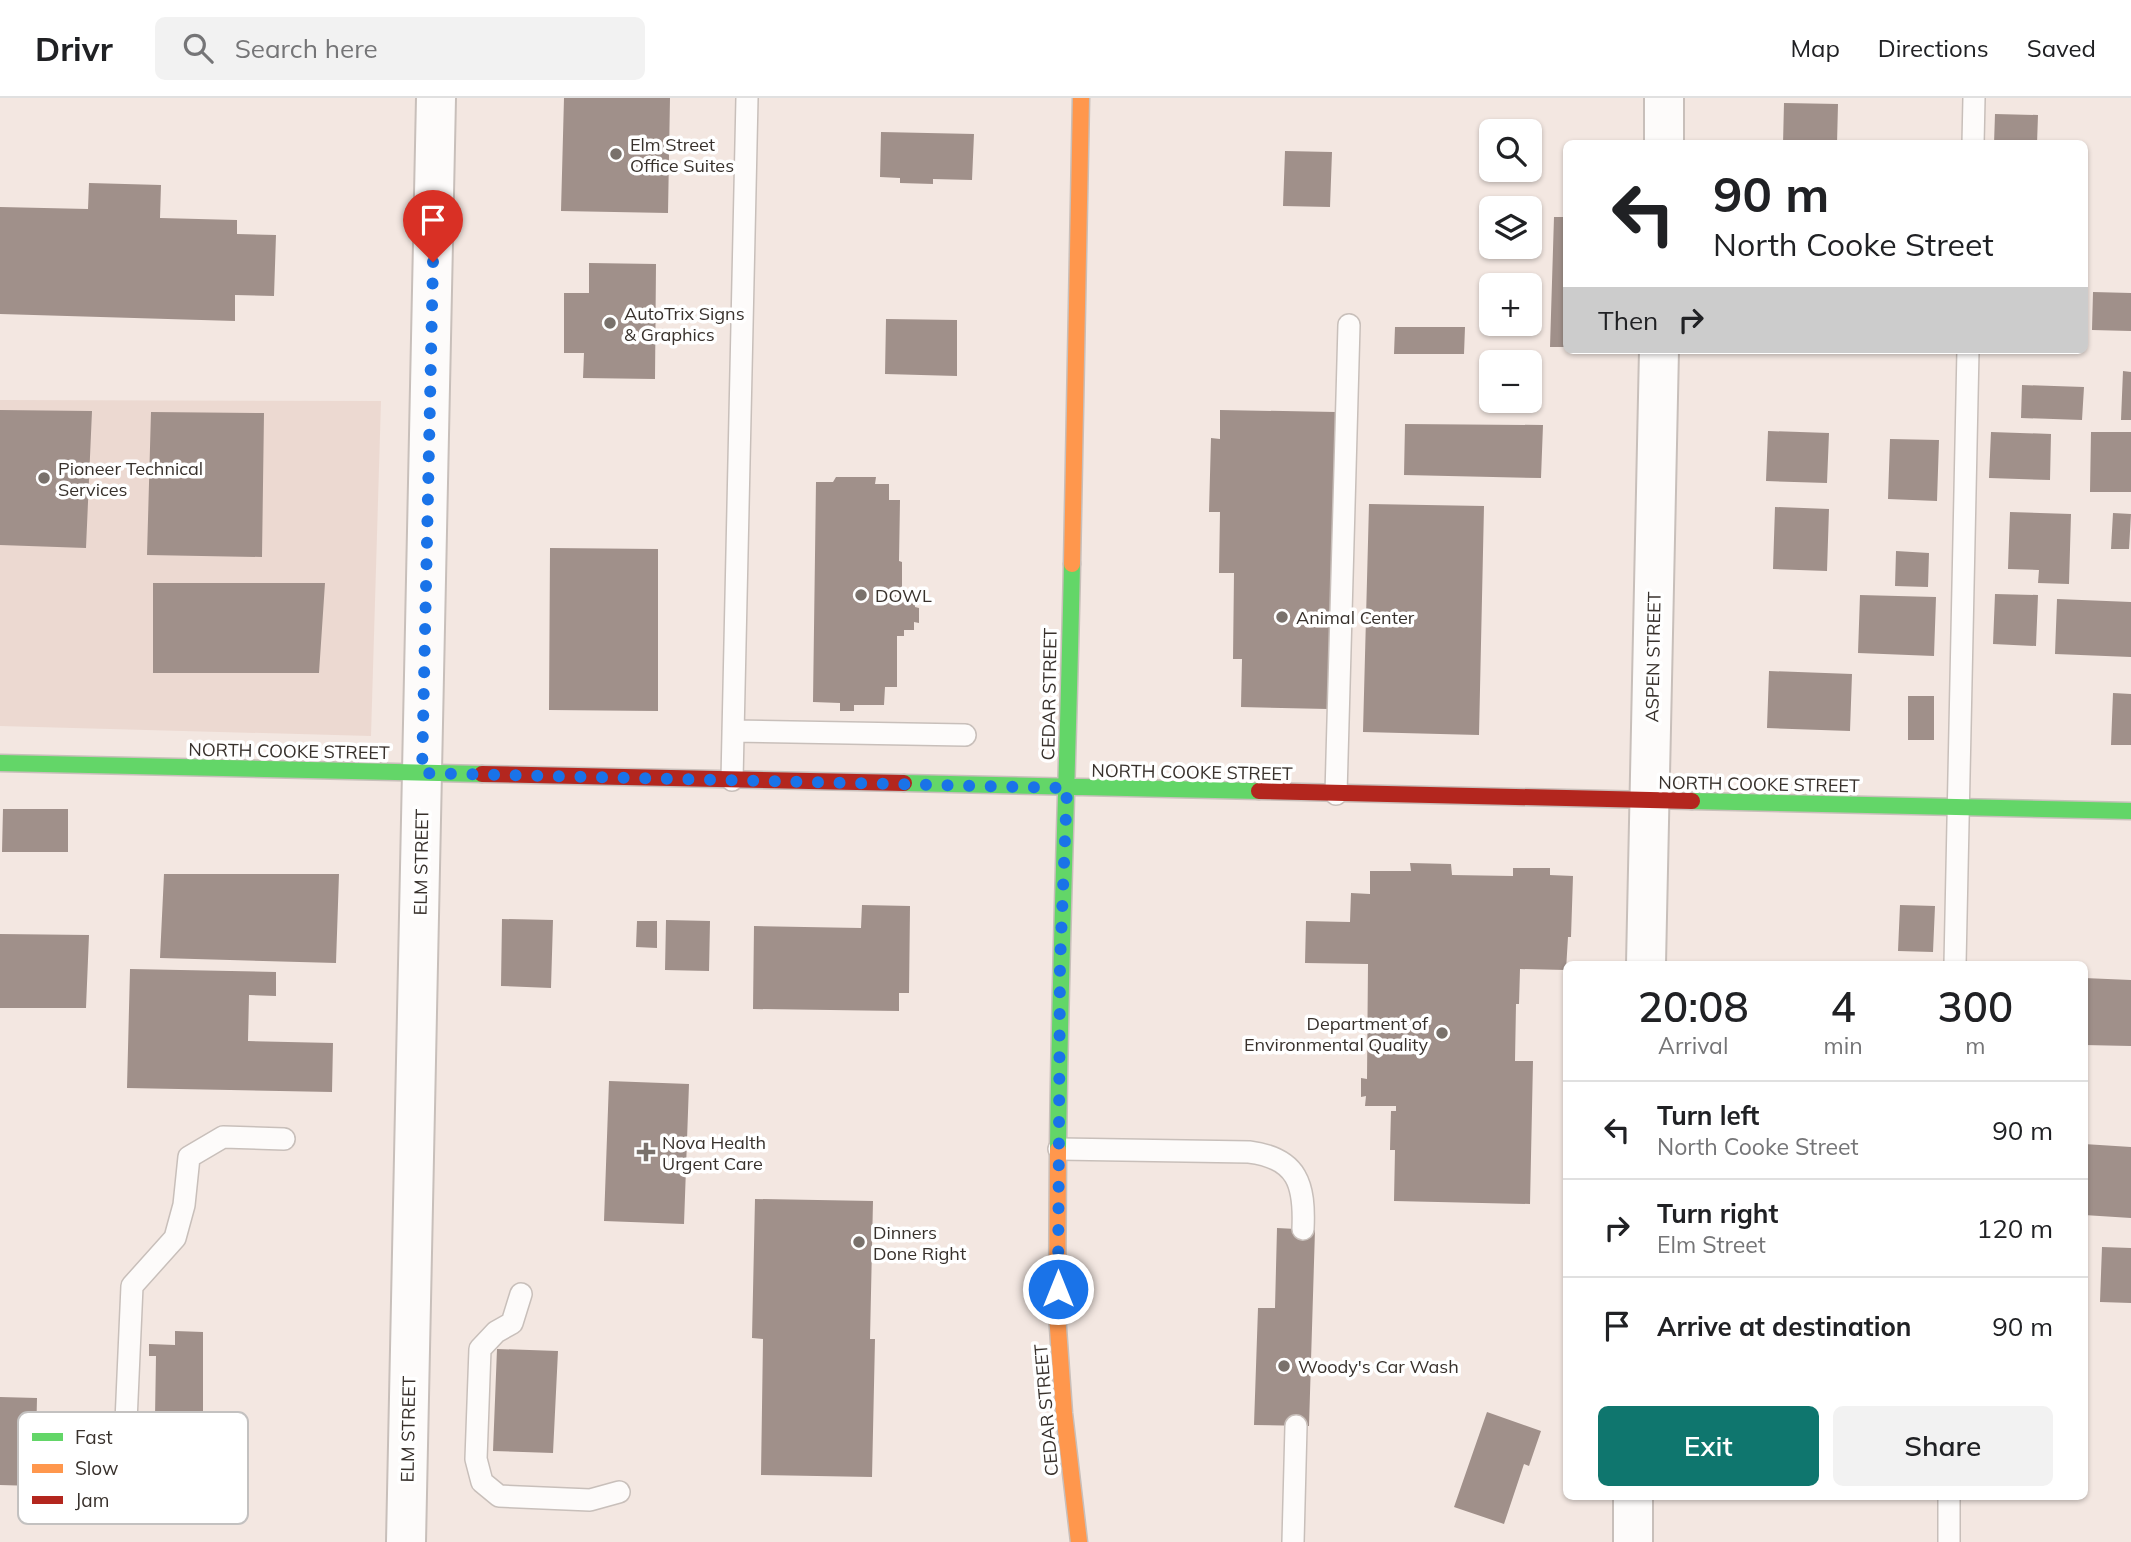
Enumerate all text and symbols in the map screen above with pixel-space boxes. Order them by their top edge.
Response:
search box [155,17,645,80]
text: Drivr [35,28,113,69]
icon: search [179,29,217,67]
text: Search here [235,32,378,65]
text: Map [1790,33,1840,63]
text: Directions [1878,33,1989,63]
text: Saved [2027,33,2096,63]
map controls [1479,119,1542,413]
button: search [1479,119,1542,182]
place label: Elm Street Office Suites [630,133,734,177]
marker: Elm Street Office Suites [608,146,624,162]
text: 90 m [1713,163,1829,224]
icon: left [1598,168,1689,259]
pin [403,190,463,262]
button: layers [1479,196,1542,259]
icon: arrive [414,201,452,239]
text: North Cooke Street [1713,224,1994,264]
button: + [1479,273,1542,336]
icon: right [1672,301,1710,339]
place label: AutoTrix Signs & Graphics [624,302,745,346]
text: Then [1598,304,1658,337]
marker: AutoTrix Signs & Graphics [602,315,618,331]
button: − [1479,350,1542,413]
place label: Pioneer Technical Services [58,457,203,501]
marker: Pioneer Technical Services [36,470,52,486]
place label: DOWL [875,584,932,607]
marker: DOWL [853,587,869,603]
street label: ASPEN STREET [1640,591,1666,723]
place label: Animal Center [1296,606,1415,629]
marker: Animal Center [1274,609,1290,625]
street label: CEDAR STREET [1036,627,1062,760]
street label: NORTH COOKE STREET [188,738,390,764]
street label: NORTH COOKE STREET [1091,759,1293,785]
street label: NORTH COOKE STREET [1658,771,1860,797]
street label: ELM STREET [409,808,433,916]
text: 20:08 [1638,980,1749,1033]
text: 4 [1830,980,1856,1033]
text: 300 [1938,980,2013,1033]
place label: Department of Environmental Quality [1244,1012,1429,1056]
marker: Department of Environmental Quality [1434,1025,1450,1041]
text: Arrival [1658,1031,1728,1060]
text: min [1823,1031,1863,1060]
text: m [1965,1031,1985,1060]
text: Turn left [1657,1099,1759,1132]
icon: left [1598,1111,1636,1149]
text: 90 m [1992,1114,2053,1147]
place label: Nova Health Urgent Care [662,1131,766,1175]
text: North Cooke Street [1657,1132,1859,1161]
marker: Nova Health Urgent Care [636,1142,656,1162]
text: Turn right [1657,1197,1778,1230]
icon: right [1598,1209,1636,1247]
text: 120 m [1977,1212,2053,1245]
place label: Dinners Done Right [873,1221,966,1265]
text: Elm Street [1657,1230,1766,1259]
marker: Dinners Done Right [851,1234,867,1250]
position arrow [1021,1252,1095,1326]
icon: arrive [1598,1307,1636,1345]
text: Arrive at destination [1657,1310,1912,1343]
text: 90 m [1992,1310,2053,1343]
street label: CEDAR STREET [1029,1343,1063,1477]
place label: Woody's Car Wash [1298,1355,1459,1378]
marker: Woody's Car Wash [1276,1358,1292,1374]
street label: ELM STREET [396,1375,420,1483]
button: Exit [1598,1406,1819,1486]
button: Share [1833,1406,2053,1486]
legend [18,1412,248,1524]
text: Fast [75,1425,113,1449]
text: Slow [75,1456,119,1480]
text: Jam [75,1488,109,1512]

